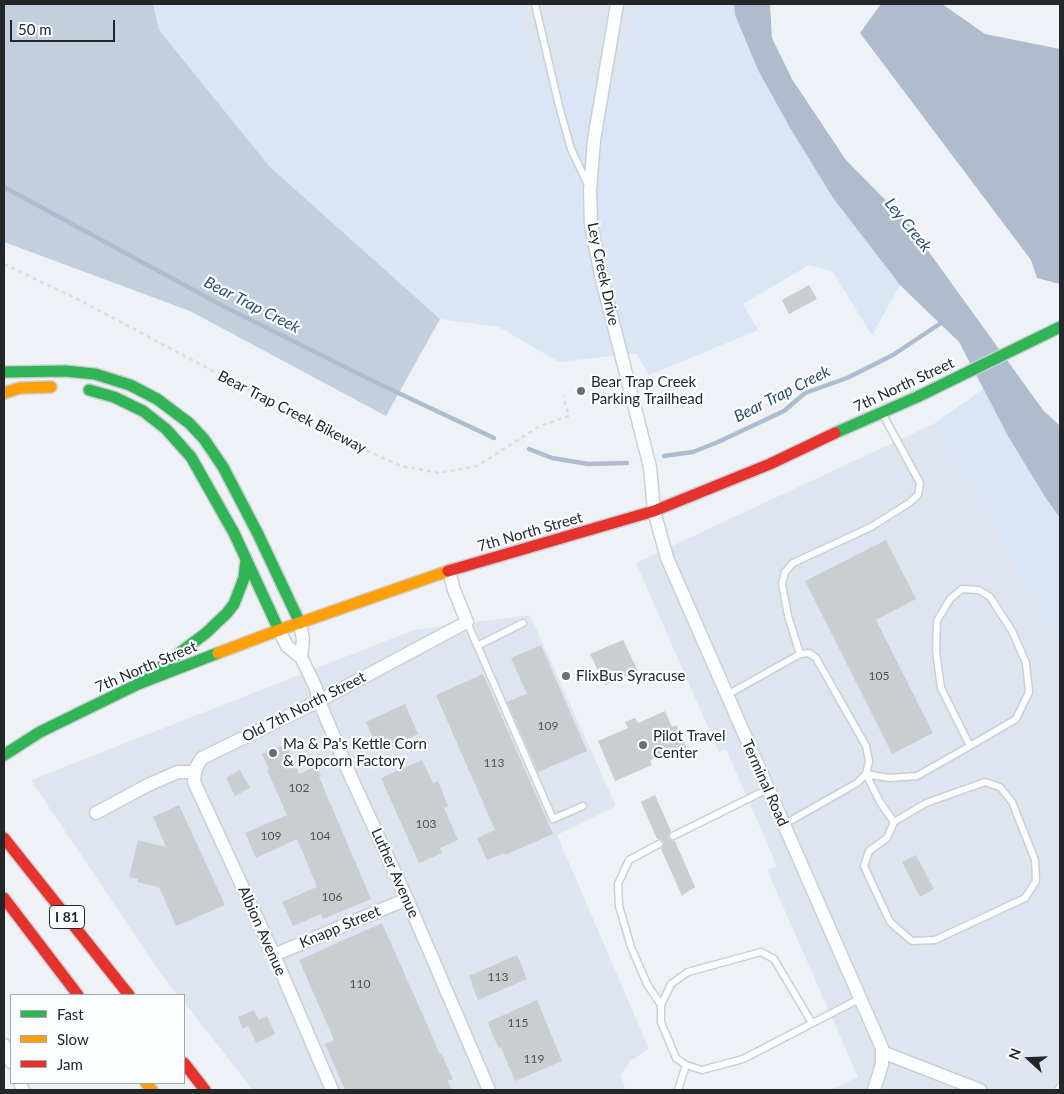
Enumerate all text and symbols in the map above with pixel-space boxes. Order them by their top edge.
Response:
scale bar [12,10,118,42]
text: 50 m [18,20,52,38]
water label: Ley Creek [880,194,936,256]
street label: Ley Creek Drive [583,221,623,327]
water label: Bear Trap Creek [201,273,303,337]
street label: 7th North Street [851,354,957,416]
water label: Bear Trap Creek [731,362,833,426]
street label: Bear Trap Creek Bikeway [215,367,369,457]
place label: Bear Trap Creek Parking Trailhead [591,373,703,408]
marker: Bear Trap Creek Parking Trailhead [575,385,587,397]
street label: 7th North Street [475,508,585,556]
street label: 7th North Street [93,638,199,696]
place label: FlixBus Syracuse [576,667,685,685]
street label: Old 7th North Street [239,668,369,746]
house number: 105 [869,669,889,683]
marker: FlixBus Syracuse [560,670,572,682]
house number: 109 [538,719,558,733]
place label: Pilot Travel Center [653,727,726,762]
place label: Ma & Pa's Kettle Corn & Popcorn Factory [283,735,427,770]
street label: Terminal Road [738,737,792,829]
marker: Pilot Travel Center [637,739,649,751]
marker: Ma & Pa's Kettle Corn & Popcorn Factory [267,747,279,759]
house number: 113 [484,756,504,770]
house number: 102 [289,781,309,795]
house number: 103 [416,817,436,831]
street label: Luther Avenue [367,825,423,921]
house number: 109 [261,829,281,843]
house number: 104 [310,829,330,843]
street label: Albion Avenue [234,883,290,979]
house number: 106 [322,890,342,904]
street label: Knapp Street [297,902,383,952]
road number: I 81 [50,906,84,929]
house number: 113 [488,970,508,984]
house number: 110 [350,977,370,991]
legend [10,994,185,1084]
text: Fast [57,1005,84,1023]
house number: 115 [508,1016,528,1030]
text: Slow [57,1030,89,1048]
north arrow [1004,1034,1054,1084]
text: N [1005,1046,1024,1062]
house number: 119 [524,1052,544,1066]
text: Jam [57,1055,83,1073]

